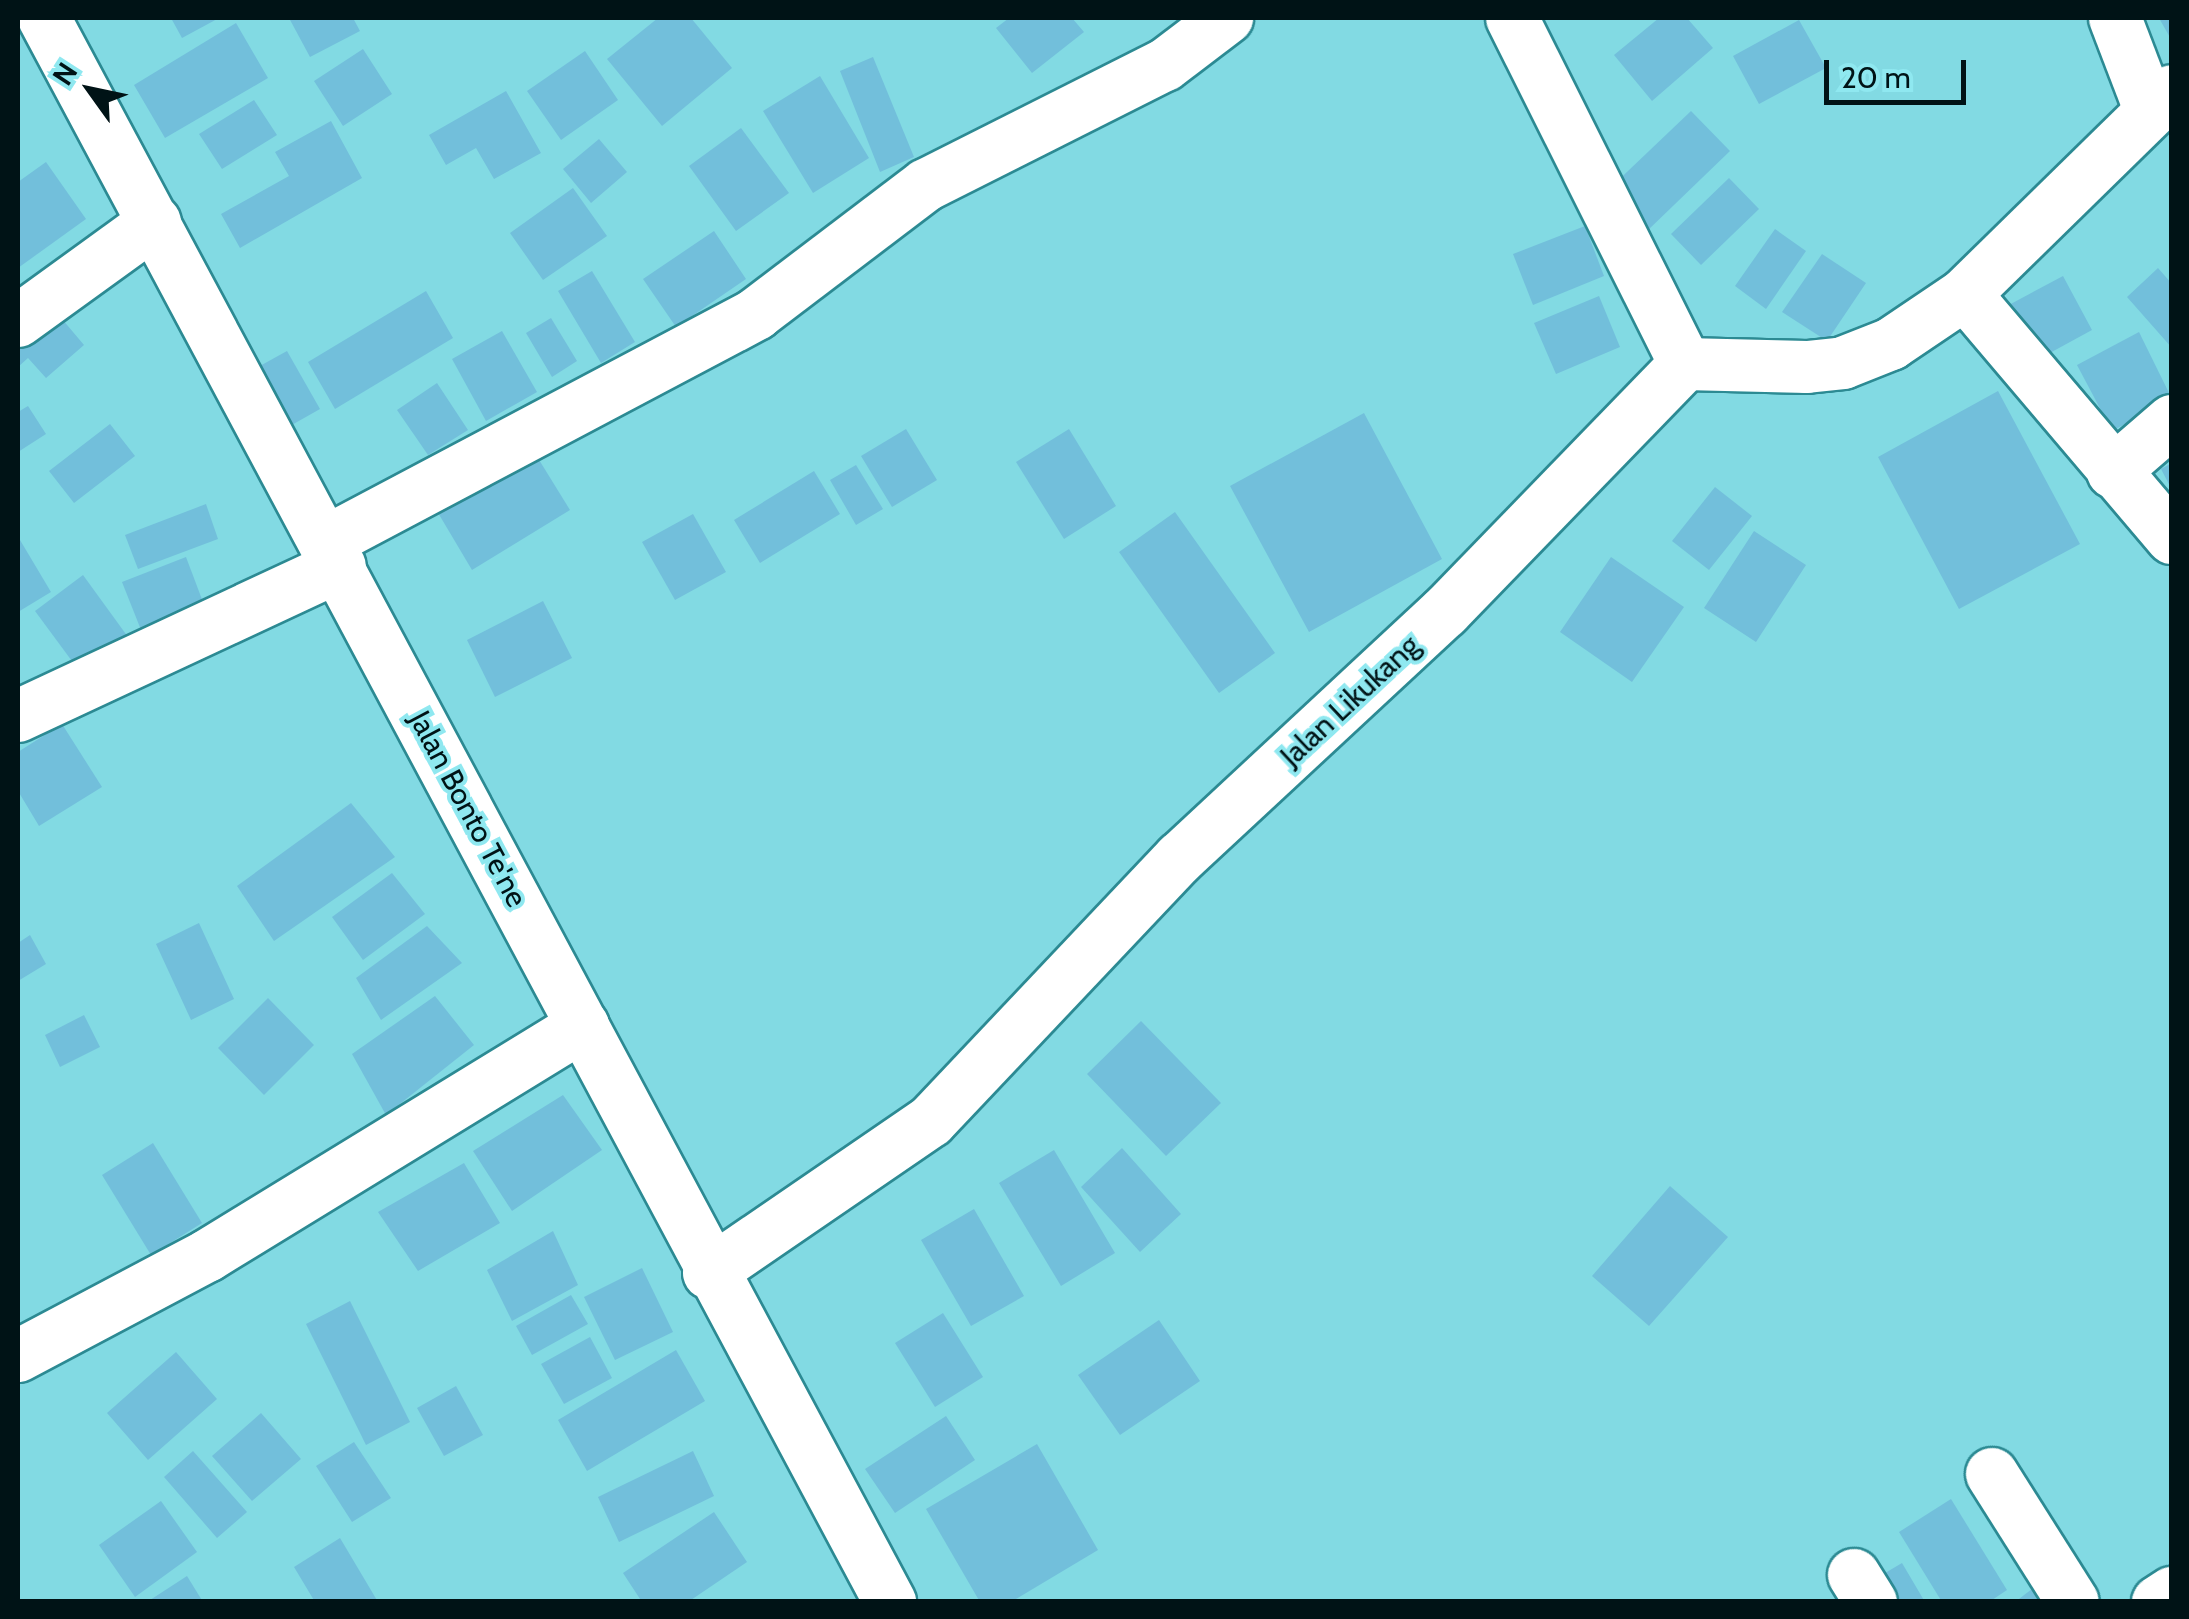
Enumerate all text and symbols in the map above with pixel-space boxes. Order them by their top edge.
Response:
north arrow [40,40,140,140]
scale bar [1829,40,1972,102]
text: N [45,56,84,91]
text: 20 m [1841,59,1911,96]
street label: Jalan Likukang [1273,628,1427,774]
street label: Jalan Bonto Te'ne [401,705,535,913]

